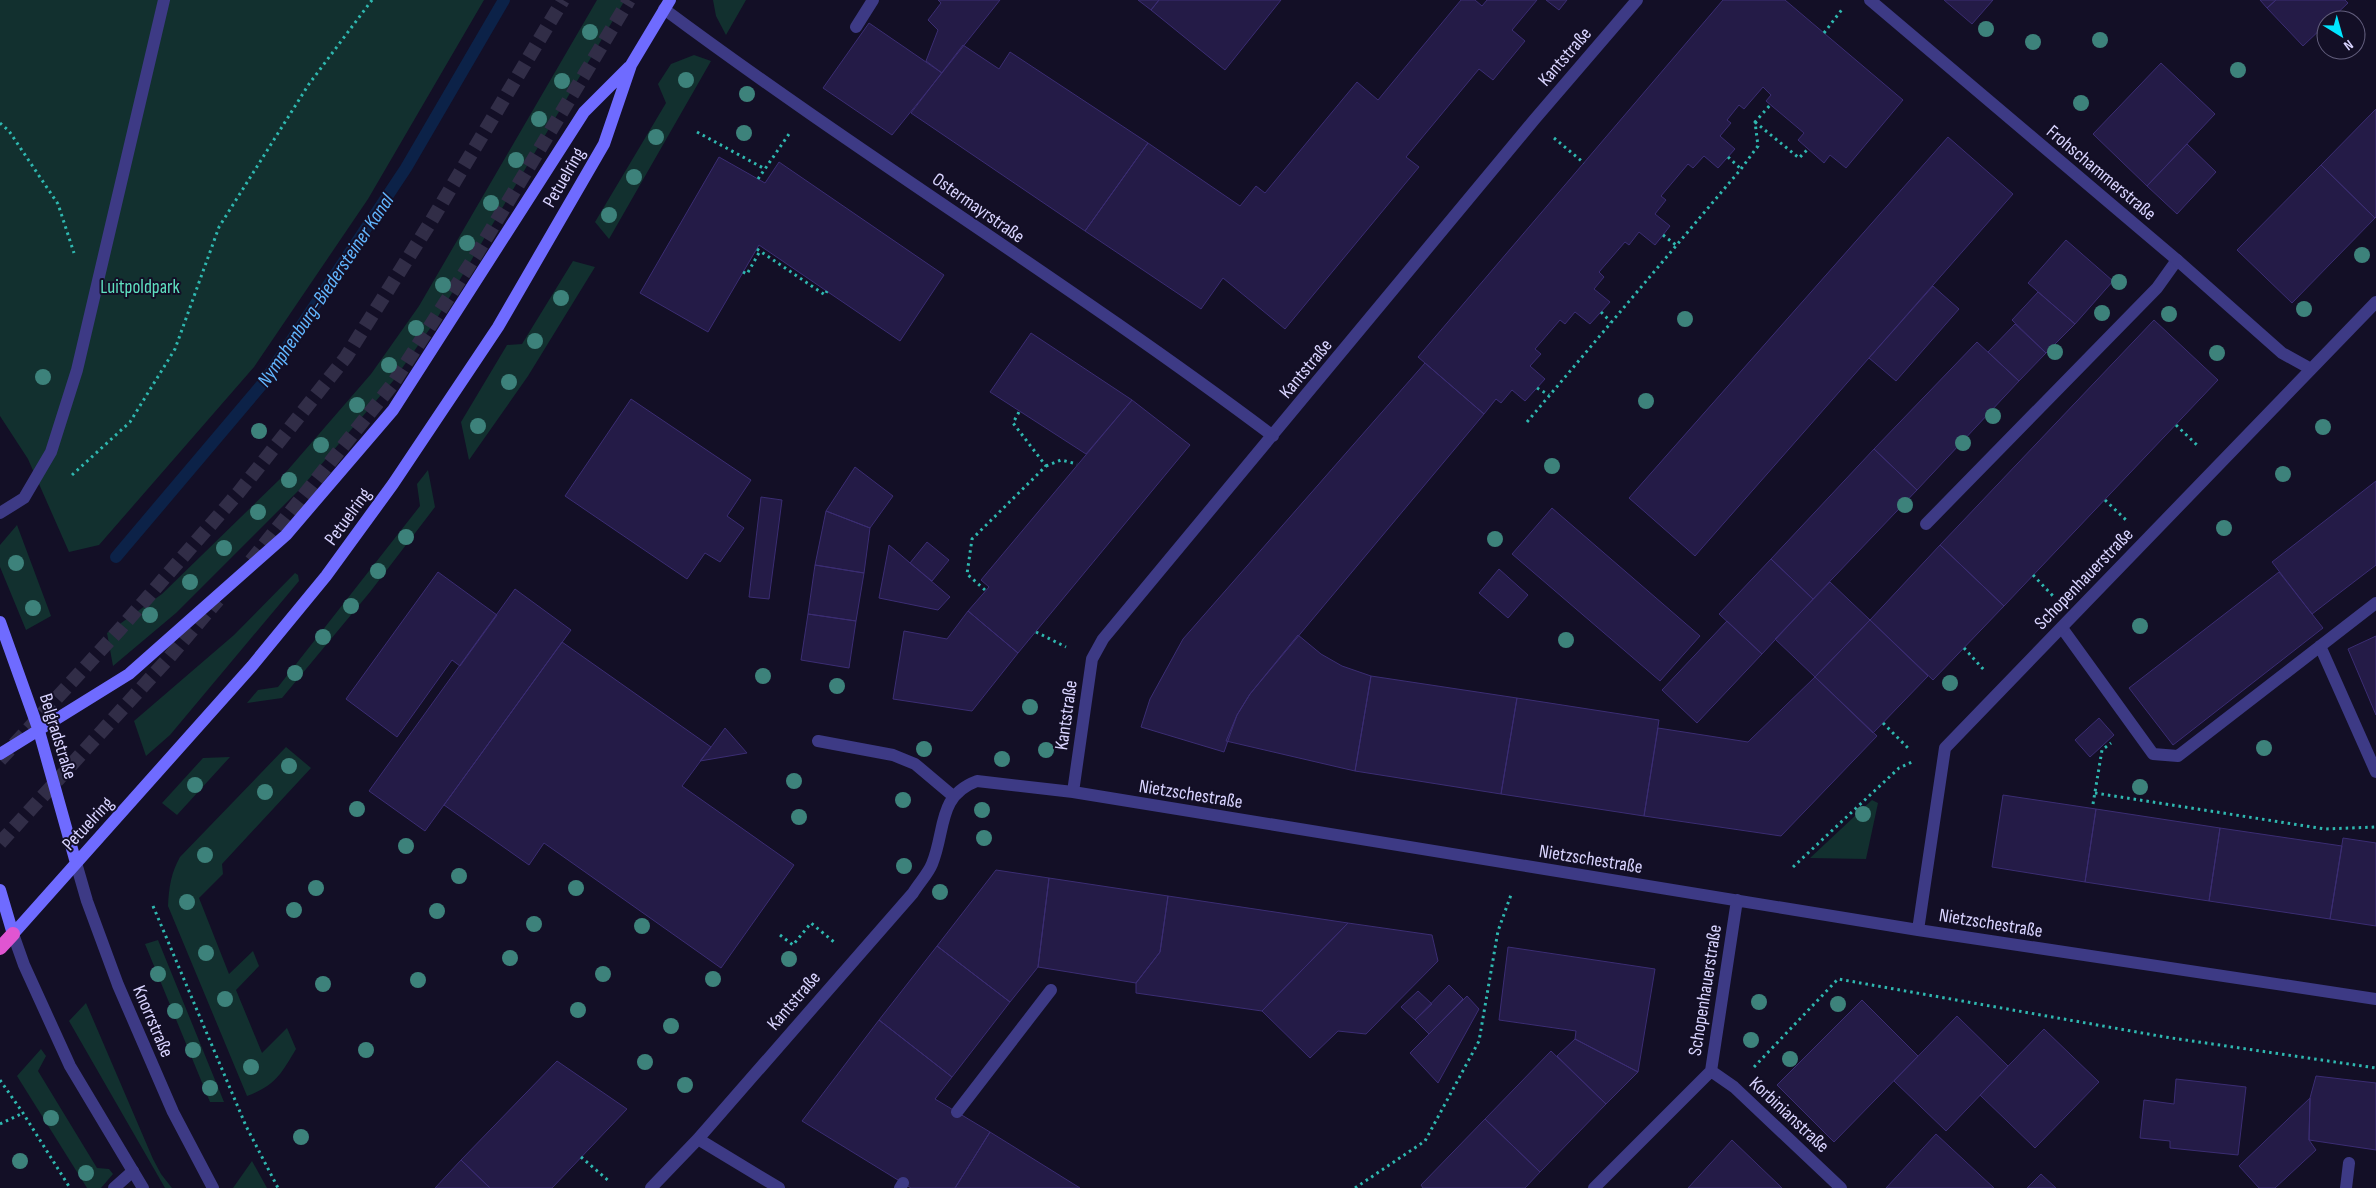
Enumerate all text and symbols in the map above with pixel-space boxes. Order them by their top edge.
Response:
north arrow [2316,10,2366,60]
street label: Kantstraße [1533,23,1597,91]
text: N [2340,36,2357,54]
street label: Frohschammerstraße [2042,121,2161,226]
street label: Petuelring [538,143,591,212]
street label: Ostermayrstraße [928,168,1029,248]
water label: Nymphenburg-Biedersteiner Kanal [252,189,400,391]
park label: Luitpoldpark [100,276,180,299]
street label: Kantstraße [1275,335,1338,403]
street label: Petuelring [320,483,377,550]
street label: Schopenhauerstraße [2030,523,2138,635]
street label: Kantstraße [1050,679,1083,752]
street label: Belgradstraße [34,691,81,782]
street label: Nietzschestraße [1137,775,1244,814]
street label: Petuelring [57,792,119,856]
street label: Nietzschestraße [1537,840,1644,879]
street label: Nietzschestraße [1937,904,2044,943]
street label: Schopenhauerstraße [1684,923,1727,1057]
street label: Kantstraße [762,967,826,1035]
street label: Knorrstraße [127,982,178,1061]
street label: Korbinianstraße [1744,1072,1834,1158]

